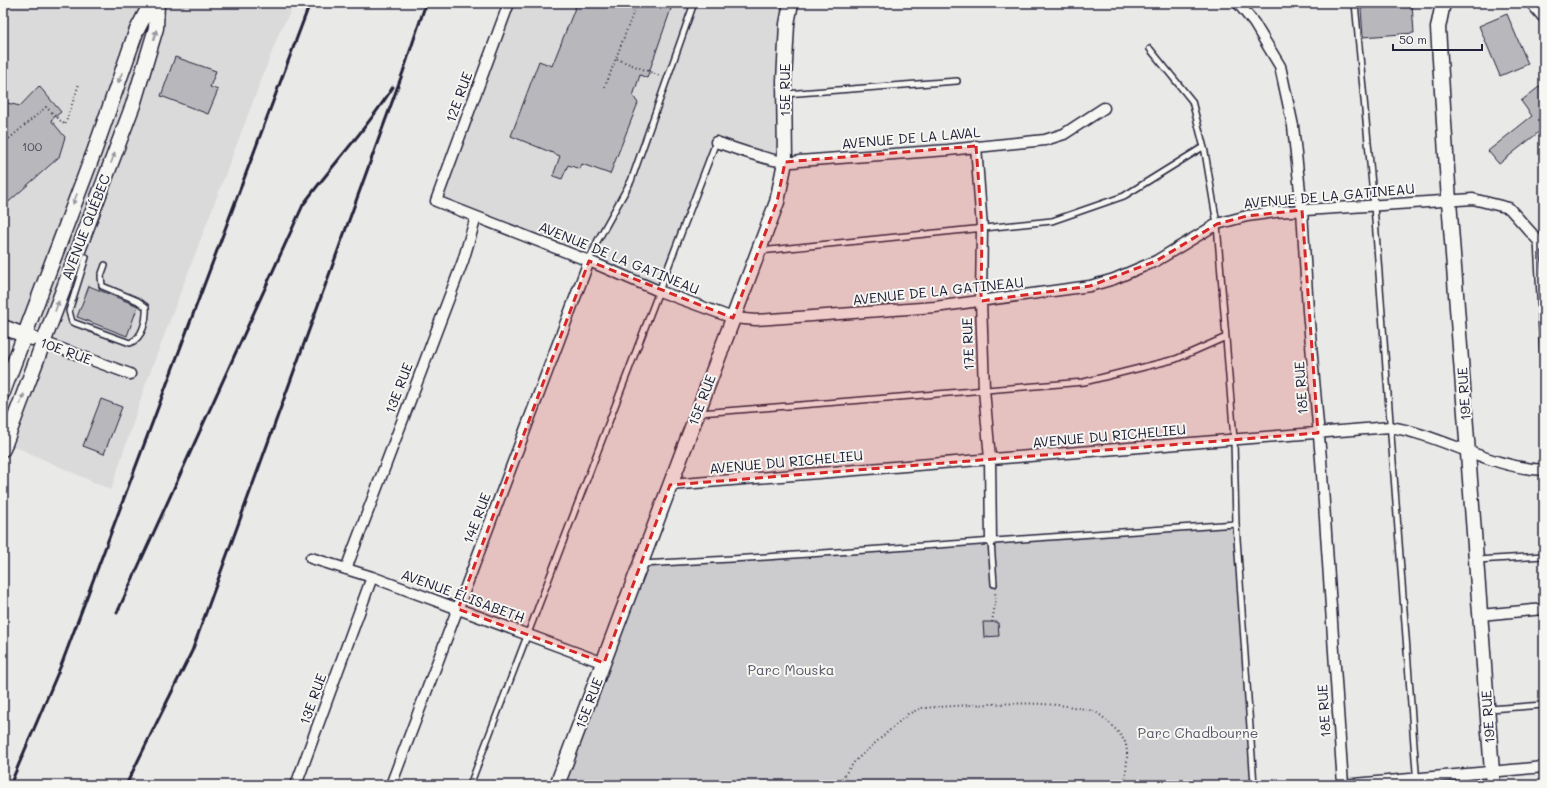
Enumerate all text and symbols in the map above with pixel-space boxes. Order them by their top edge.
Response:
scale bar [1393,26,1482,52]
one-way arrow [152,29,158,41]
text: 50 m [1399,31,1427,47]
street label: 15E RUE [775,63,794,117]
street label: 12E RUE [441,69,477,125]
one-way arrow [117,72,123,84]
street label: AVENUE DE LA LAVAL [841,122,982,153]
house number: 100 [22,138,43,154]
one-way arrow [110,151,116,163]
street label: AVENUE QUÉBEC [57,171,114,282]
street label: AVENUE DE LA GATINEAU [1243,179,1415,212]
one-way arrow [71,194,77,206]
street label: AVENUE DE LA GATINEAU [536,217,702,299]
street label: AVENUE DE LA GATINEAU [852,272,1024,309]
one-way arrow [54,299,60,311]
street label: 17E RUE [957,317,978,371]
street label: 10E RUE [38,332,95,369]
street label: 13E RUE [380,360,417,416]
street label: 18E RUE [1289,361,1312,415]
street label: 19E RUE [1452,367,1475,421]
street label: 15E RUE [683,372,720,428]
one-way arrow [19,393,25,405]
street label: AVENUE DU RICHELIEU [1031,419,1187,452]
street label: AVENUE DU RICHELIEU [708,445,864,478]
street label: 14E RUE [458,490,495,546]
street label: AVENUE ÉLISABETH [399,564,528,627]
park label: Parc Mouska [747,660,835,679]
street label: 13E RUE [294,671,331,727]
street label: 15E RUE [570,675,607,731]
street label: 18E RUE [1312,684,1335,738]
street label: 19E RUE [1476,690,1499,744]
park label: Parc Chadbourne [1138,723,1258,742]

